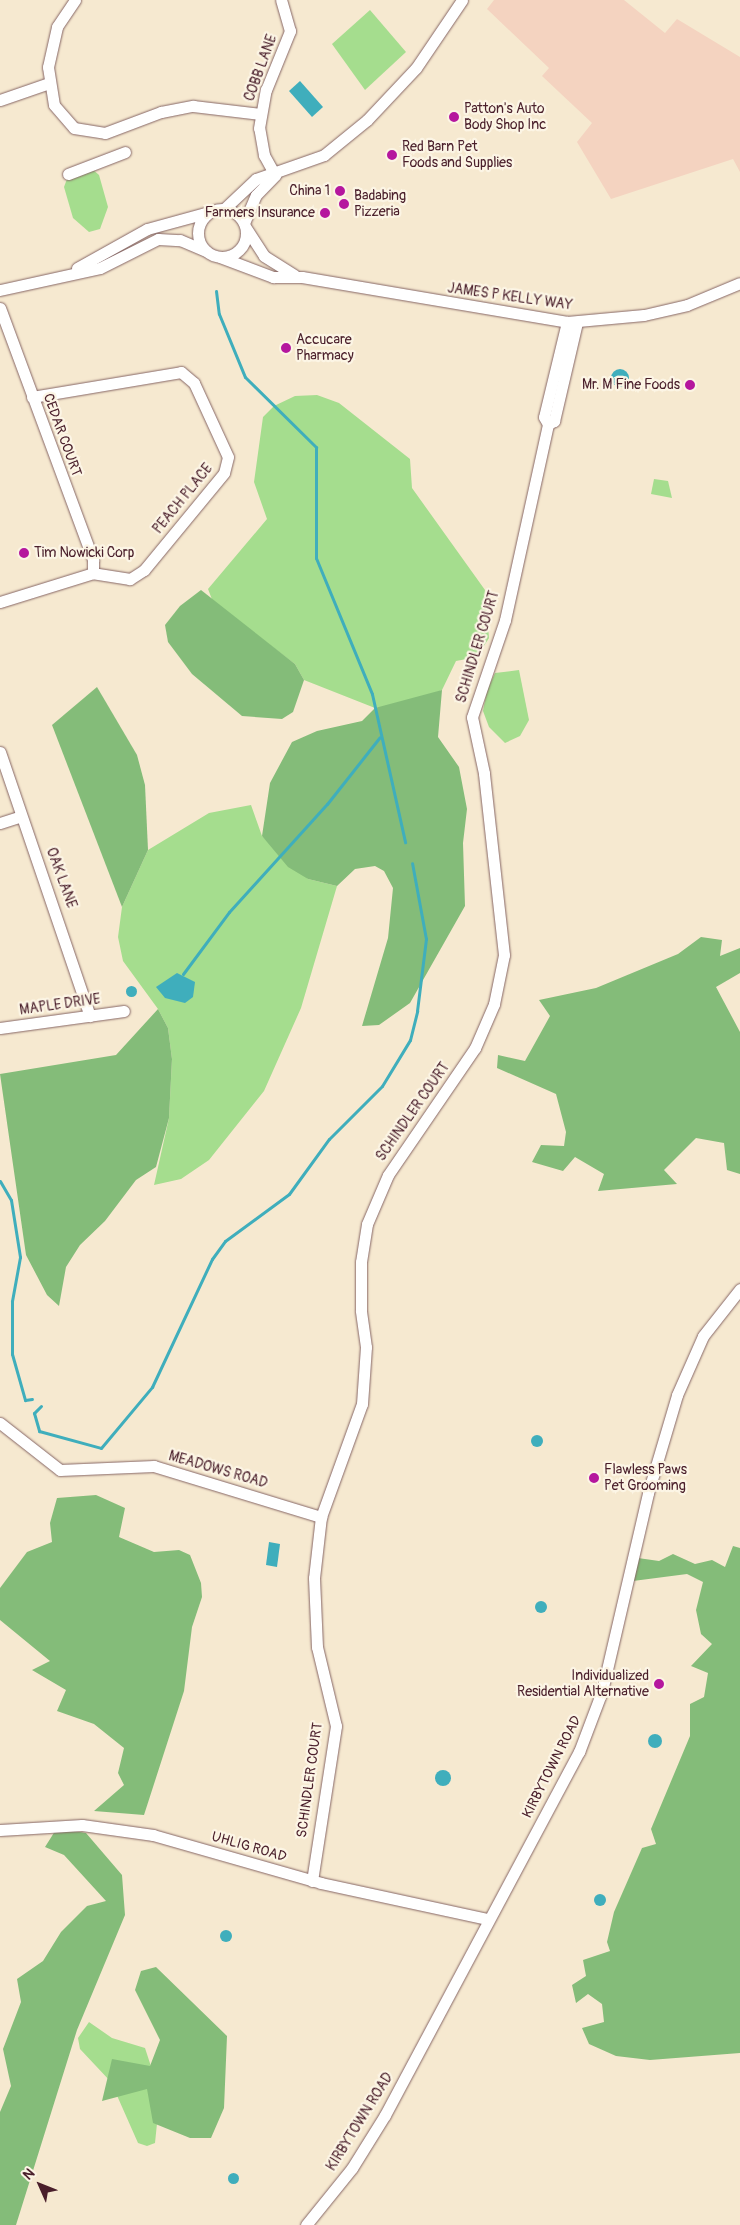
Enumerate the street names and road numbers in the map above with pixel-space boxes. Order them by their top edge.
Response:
street label: COBB LANE [241,32,281,104]
street label: JAMES P KELLY WAY [446,280,574,314]
street label: CEDAR COURT [39,391,85,479]
street label: PEACH PLACE [150,461,216,537]
street label: SCHINDLER COURT [453,589,503,705]
street label: OAK LANE [42,845,80,911]
street label: MAPLE DRIVE [18,991,102,1019]
street label: SCHINDLER COURT [373,1060,453,1164]
street label: MEADOWS ROAD [167,1448,269,1492]
street label: KIRBYTOWN ROAD [519,1713,585,1821]
street label: SCHINDLER COURT [294,1721,326,1839]
street label: UHLIG ROAD [210,1828,288,1866]
street label: KIRBYTOWN ROAD [323,2070,397,2174]

